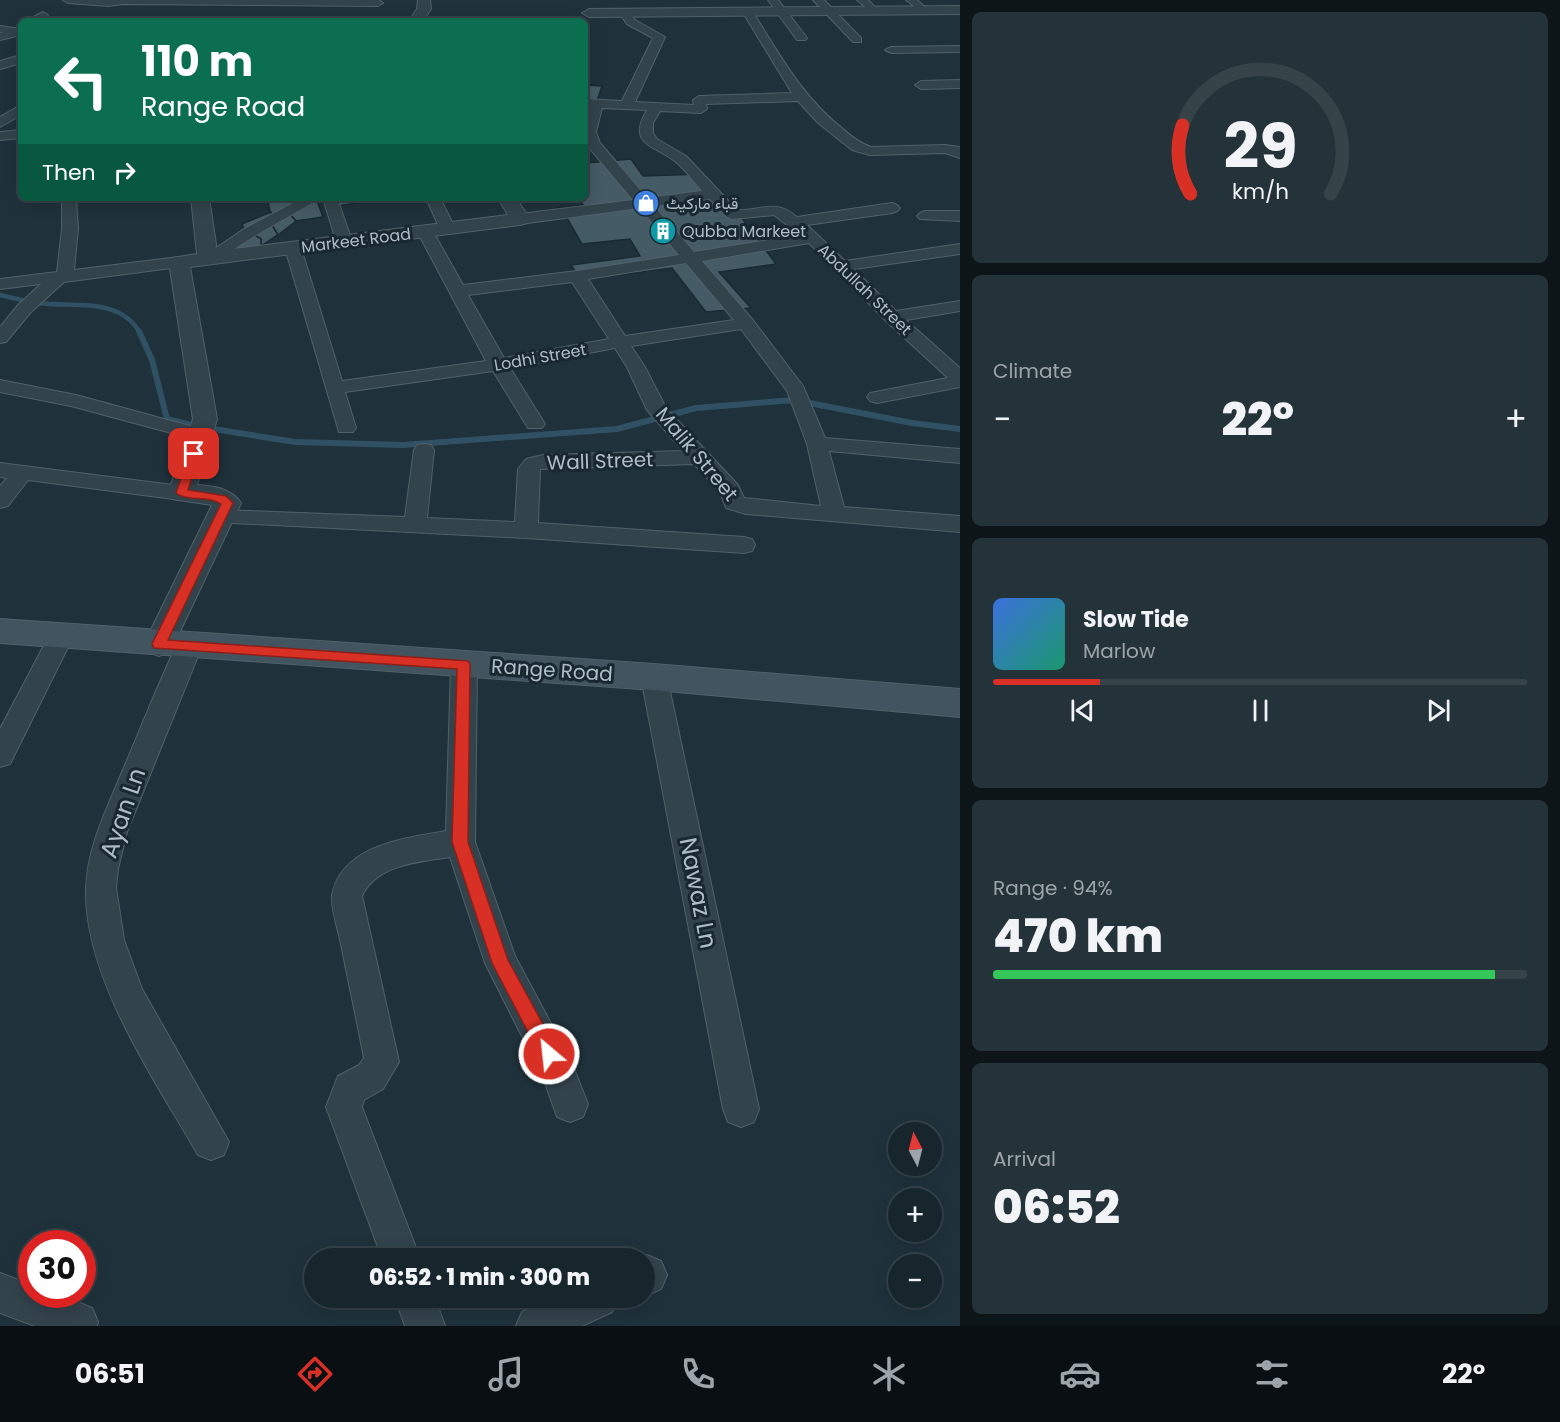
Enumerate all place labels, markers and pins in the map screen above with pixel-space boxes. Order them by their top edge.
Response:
shop icon: قباء مارکیٹ [631,188,661,218]
place label: قباء مارکیٹ [666,192,738,215]
building icon: Qubba Markeet [648,216,678,246]
place label: Qubba Markeet [682,220,806,243]
pin [168,428,219,479]

